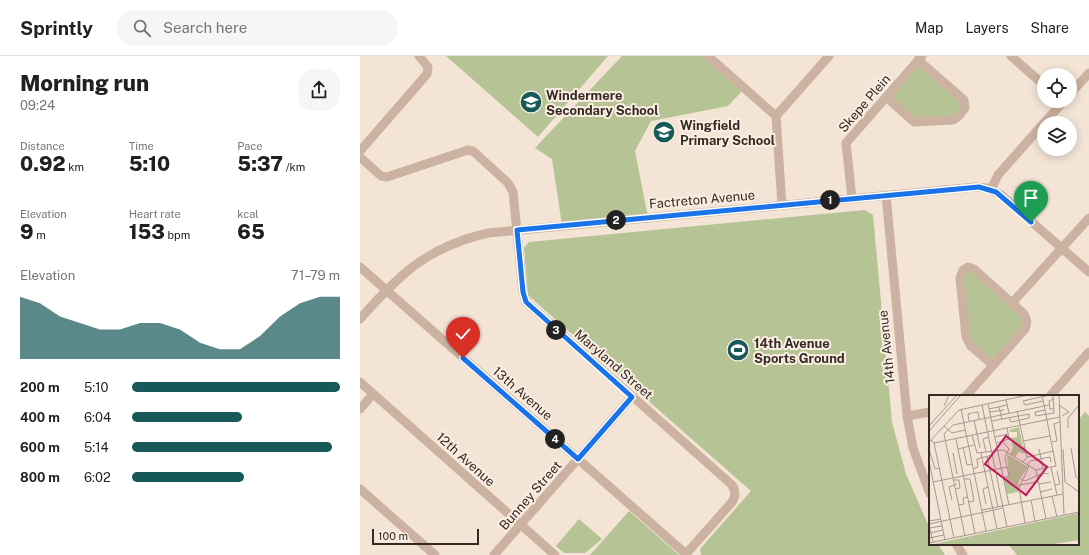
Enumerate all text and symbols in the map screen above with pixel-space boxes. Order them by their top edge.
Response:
search box [117,10,397,46]
text: Sprintly [20,17,93,39]
icon: search [131,17,153,39]
text: Search here [163,19,247,36]
text: Map [915,20,943,36]
text: Layers [965,20,1009,36]
text: Share [1031,20,1069,36]
map controls [1037,68,1077,156]
button: locate [1037,68,1077,108]
button: share [298,69,340,111]
text: Morning run [20,70,149,96]
street label: Skepe Plein [835,71,893,135]
place label: Windermere Secondary School [546,88,659,118]
school or university icon: Windermere Secondary School [518,89,544,115]
text: 09:24 [20,98,55,113]
button: layers [1037,116,1077,156]
place label: Wingfield Primary School [680,118,775,148]
school or university icon: Wingfield Primary School [651,119,677,145]
text: Distance [20,140,65,152]
text: Time [129,140,154,152]
text: Pace [237,140,262,152]
text: 0.92 [20,152,66,176]
text: 5:10 [129,152,170,176]
text: 5:37 [237,152,283,176]
text: km [66,161,84,173]
text: /km [283,161,305,173]
pin [1014,181,1048,222]
street label: Factreton Avenue [648,187,756,212]
icon: arrive [1020,187,1042,209]
pin: 1 [820,190,840,210]
text: 1 [828,194,832,206]
text: Elevation [20,208,67,220]
text: Heart rate [129,208,181,220]
text: kcal [237,208,259,220]
pin: 2 [606,210,626,230]
text: 2 [613,214,620,226]
text: 9 [20,220,34,244]
text: 153 [129,220,165,244]
text: 65 [237,220,265,244]
text: m [34,229,46,241]
text: bpm [165,229,190,241]
text: Elevation [20,268,75,283]
text: 71–79 m [291,268,340,283]
street label: 14th Avenue [875,309,898,384]
pin [446,317,480,358]
pin: 3 [546,320,566,340]
icon: check [452,323,474,345]
text: 3 [552,324,560,336]
street label: Maryland Street [572,326,656,402]
place label: 14th Avenue Sports Ground [754,336,845,366]
sports icon: 14th Avenue Sports Ground [725,337,751,363]
street label: 13th Avenue [490,363,555,423]
text: 200 m [20,380,60,395]
text: 5:10 [84,380,109,395]
inset map [929,395,1079,545]
text: 400 m [20,410,60,425]
text: 6:04 [84,410,111,425]
street label: 12th Avenue [433,429,498,490]
pin: 4 [545,429,565,449]
text: 4 [551,433,559,445]
text: 600 m [20,440,60,455]
text: 5:14 [84,440,109,455]
street label: Bunney Street [496,458,564,533]
text: 800 m [20,470,60,485]
text: 6:02 [84,470,111,485]
scale bar [372,527,479,546]
text: 100 m [378,530,408,542]

